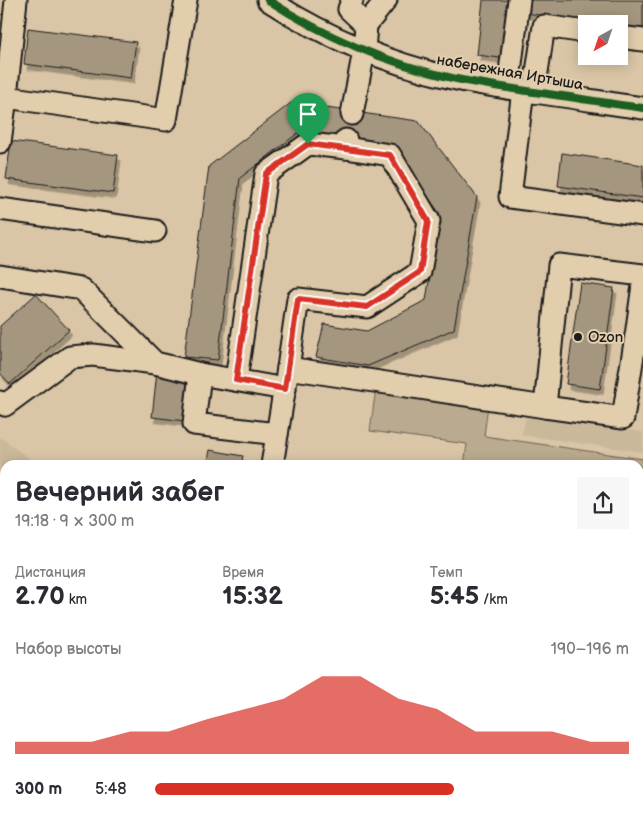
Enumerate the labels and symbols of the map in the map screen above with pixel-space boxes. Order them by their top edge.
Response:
north arrow [578,15,628,65]
street label: набережная Иртыша [435,50,585,95]
pin [287,93,329,144]
place label: Ozon [588,328,623,347]
marker: Ozon [572,331,584,343]

